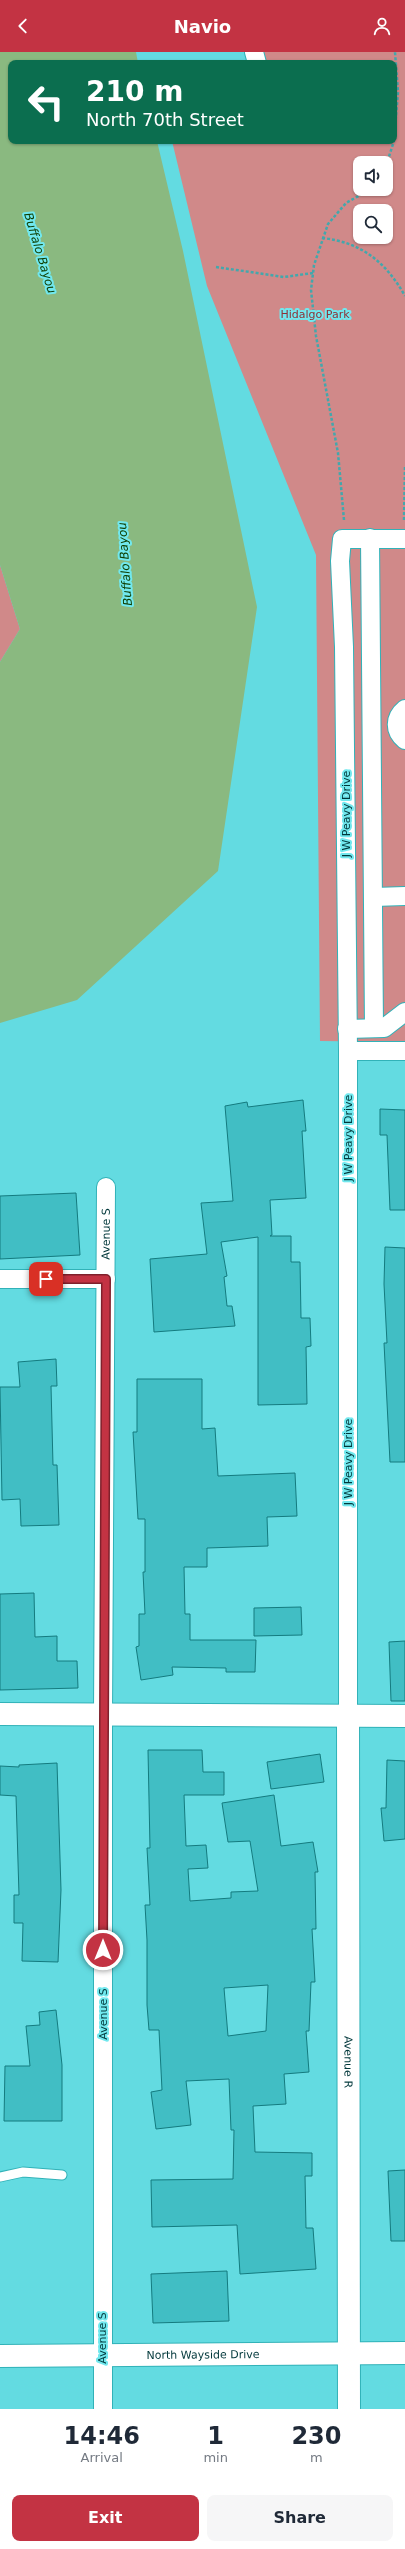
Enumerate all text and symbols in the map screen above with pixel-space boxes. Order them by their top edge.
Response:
icon: back [12,15,34,37]
icon: person [371,15,393,37]
text: Navio [174,16,231,37]
text: 210 m [86,75,183,108]
icon: left [20,76,72,128]
text: North 70th Street [86,109,244,130]
map controls [353,156,393,244]
button: sound [353,156,393,196]
button: search [353,204,393,244]
water label: Buffalo Bayou [21,211,59,296]
park label: Hidalgo Park [280,308,350,321]
water label: Buffalo Bayou [115,521,135,606]
street label: J W Peavy Drive [340,770,353,858]
street label: J W Peavy Drive [342,1094,355,1182]
street label: Avenue S [100,1208,113,1260]
pin [29,1262,63,1296]
icon: arrive [35,1268,57,1290]
street label: J W Peavy Drive [342,1418,355,1506]
position arrow [82,1929,124,1971]
street label: Avenue S [97,1988,110,2040]
street label: Avenue R [341,2036,355,2088]
street label: Avenue S [96,2312,109,2364]
street label: North Wayside Drive [146,2348,260,2362]
text: 14:46 [63,2422,140,2450]
text: 1 [207,2422,224,2450]
text: 230 [291,2422,341,2450]
text: Arrival [81,2450,123,2465]
text: min [203,2450,228,2465]
text: m [310,2450,323,2465]
button: Exit [12,2495,199,2541]
button: Share [207,2495,393,2541]

